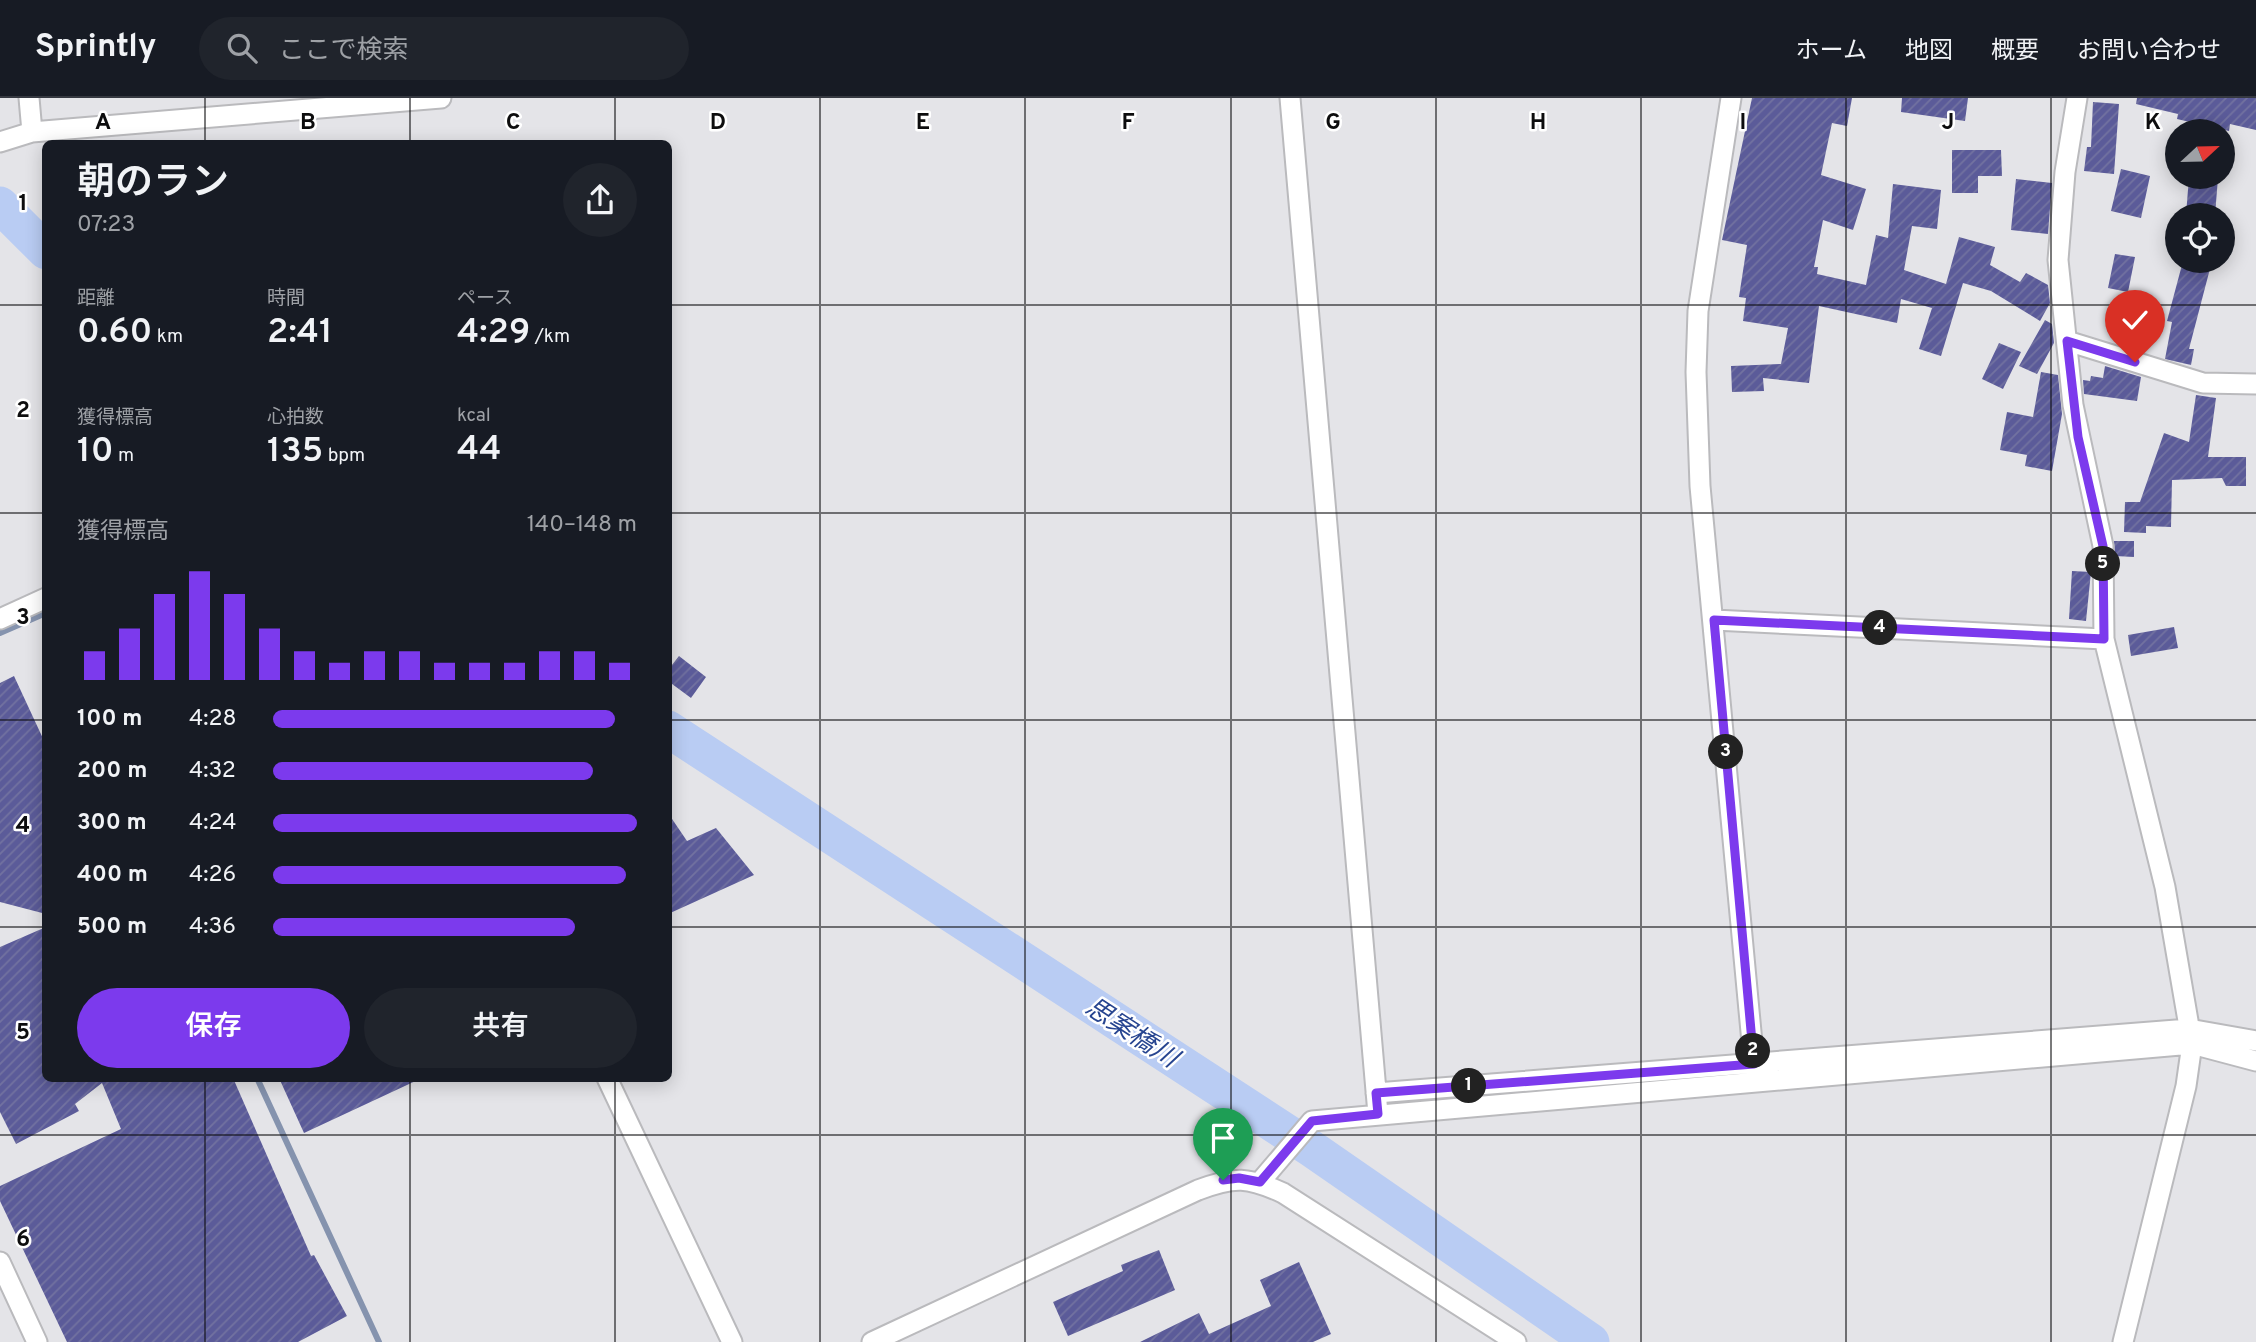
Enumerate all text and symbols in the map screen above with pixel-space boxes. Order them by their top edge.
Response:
search box [199,17,689,80]
text: Sprintly [35,27,157,69]
icon: search [223,29,261,67]
text: ここで検索 [279,35,409,68]
text: ホーム [1796,37,1867,67]
text: 地図 [1905,37,1953,67]
text: 概要 [1991,37,2039,67]
text: お問い合わせ [2077,37,2221,67]
text: A [95,109,111,138]
text: B [300,109,316,138]
text: C [506,109,520,138]
text: D [710,109,726,138]
text: E [916,109,930,138]
text: F [1121,109,1135,138]
text: G [1325,109,1341,138]
text: H [1530,109,1546,138]
text: I [1740,109,1746,138]
text: J [1942,109,1954,138]
text: K [2145,109,2161,138]
north arrow [2165,119,2235,189]
map controls [2165,119,2235,273]
text: 朝のラン [77,160,229,209]
button: share [563,163,637,237]
text: 1 [18,190,28,219]
button: locate [2165,203,2235,273]
text: 07:23 [77,211,135,240]
text: 距離 [77,287,115,311]
text: 時間 [267,287,305,311]
text: ペース [457,287,513,311]
pin [2105,290,2165,362]
icon: check [2116,301,2154,339]
text: 0.60 [77,311,152,355]
text: 2:41 [267,311,333,355]
text: 4:29 [457,311,530,355]
text: km [152,325,183,349]
text: /km [530,325,570,349]
text: 2 [16,397,30,426]
text: kcal [457,404,491,428]
text: 獲得標高 [77,406,153,430]
text: 心拍数 [267,406,324,430]
text: 44 [457,428,502,472]
text: 10 [77,430,114,474]
text: 135 [267,430,323,474]
text: m [114,444,134,468]
text: bpm [323,444,365,468]
text: 140–148 m [527,511,637,540]
text: 獲得標高 [77,518,169,547]
pin: 5 [2086,546,2120,582]
text: 5 [2097,551,2108,575]
text: 3 [16,604,30,633]
pin: 4 [1862,610,1898,646]
text: 4 [1873,615,1886,639]
text: 100 m [77,705,142,734]
text: 4:28 [189,705,237,734]
pin: 3 [1708,734,1744,770]
text: 3 [1720,739,1731,763]
text: 200 m [77,757,147,786]
text: 4:32 [189,757,236,786]
text: 300 m [77,809,147,838]
text: 4:24 [189,809,237,838]
text: 4 [16,812,30,841]
text: 400 m [77,861,148,890]
text: 4:26 [189,861,236,890]
text: 500 m [77,913,147,942]
text: 4:36 [189,913,236,942]
button: 保存 [77,988,350,1068]
button: 共有 [364,988,637,1068]
water label: 思案橋川 [1078,992,1186,1078]
text: 5 [16,1019,30,1048]
pin: 2 [1736,1034,1770,1068]
text: 2 [1747,1038,1758,1062]
pin: 1 [1452,1068,1486,1104]
text: 1 [1465,1073,1472,1097]
pin [1193,1108,1253,1180]
icon: arrive [1204,1119,1242,1157]
text: 6 [16,1226,30,1255]

